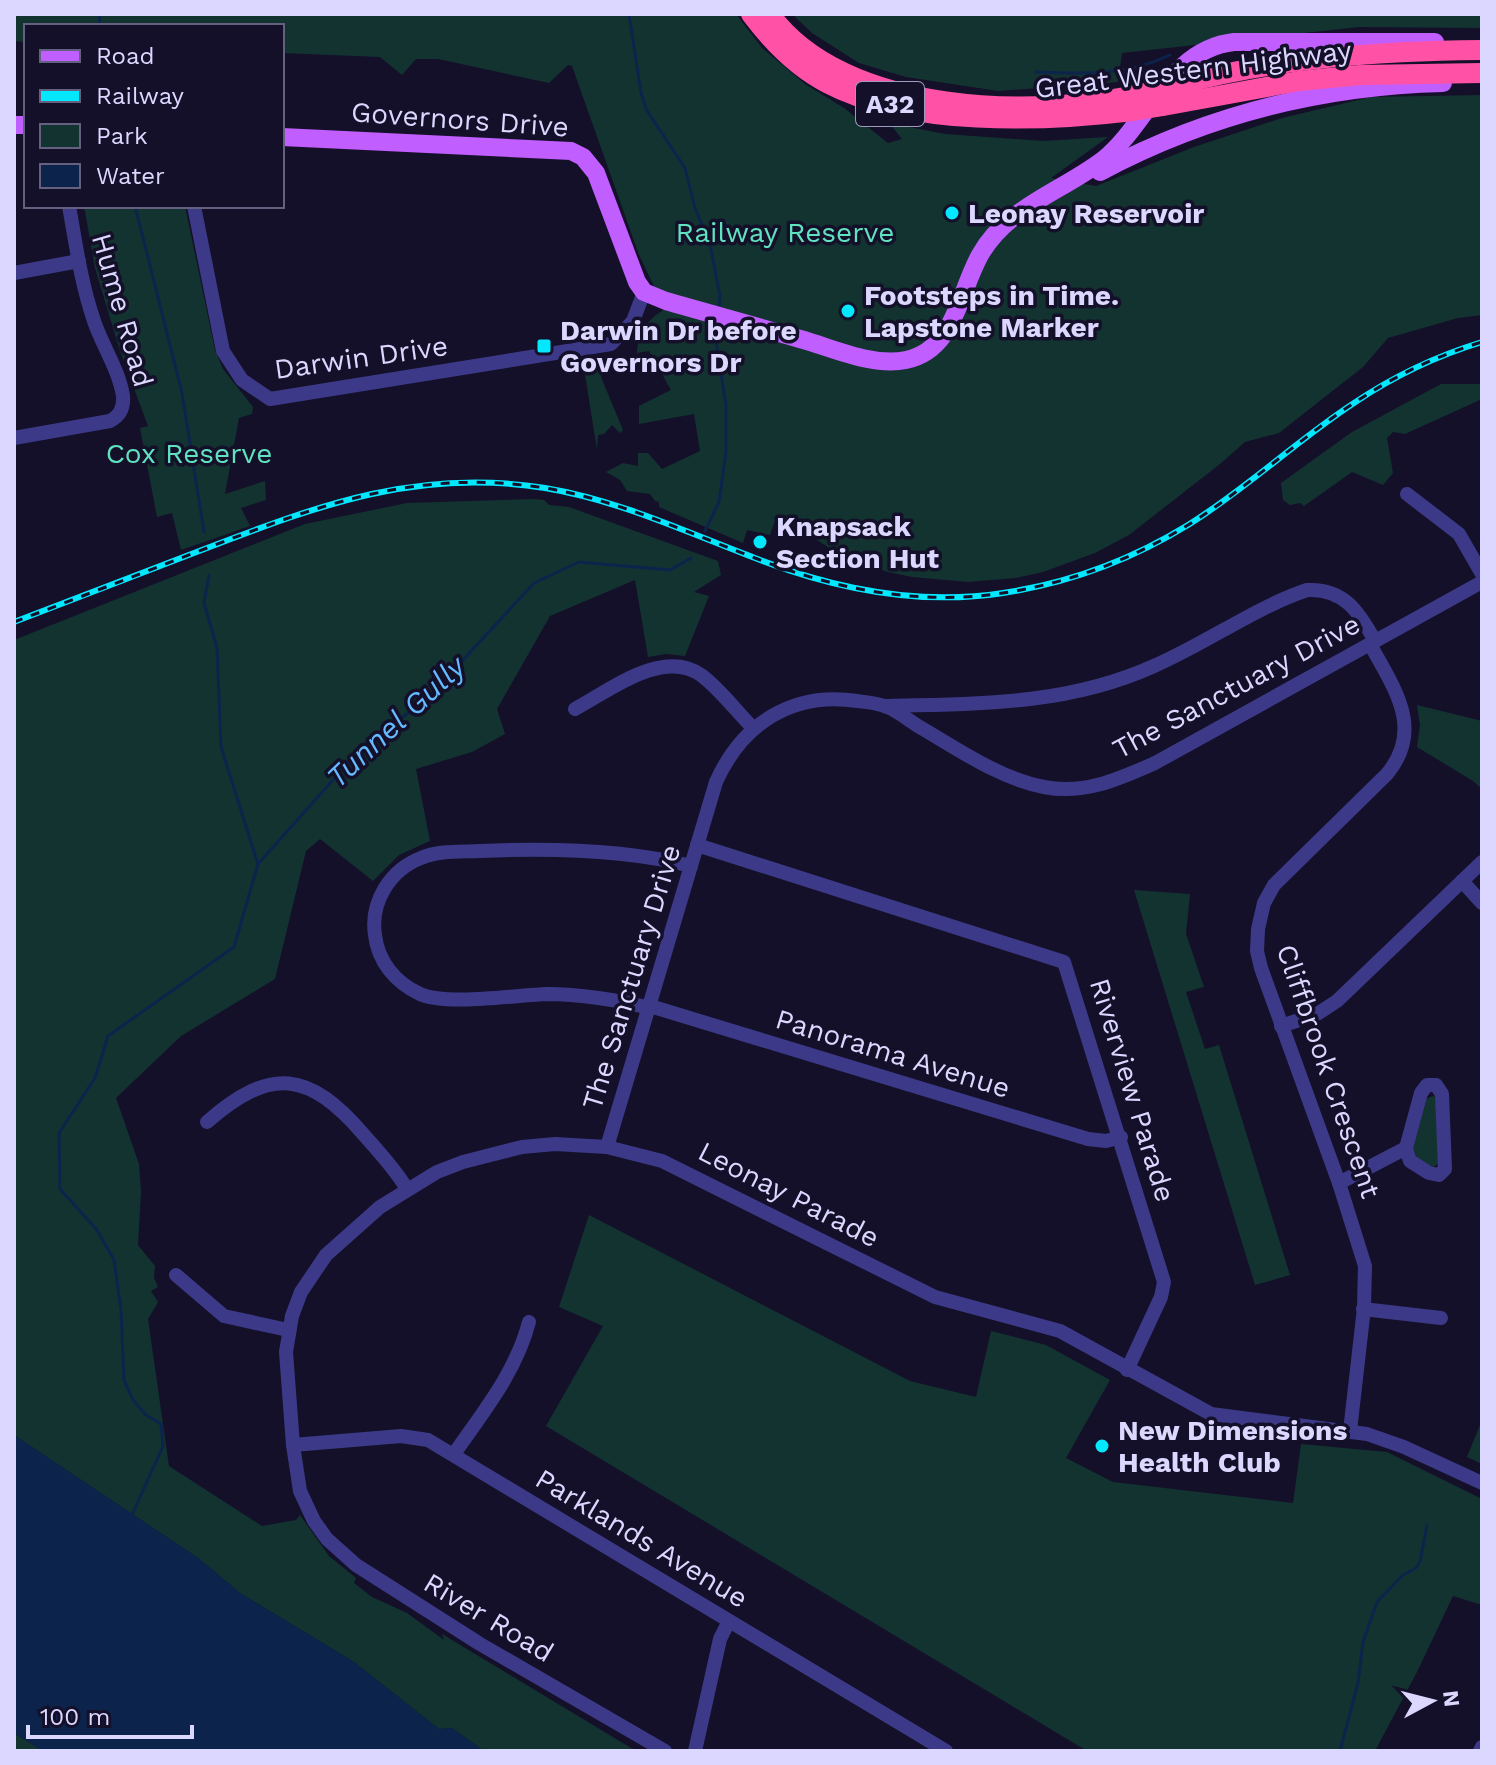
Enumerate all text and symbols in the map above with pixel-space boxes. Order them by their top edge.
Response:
legend [24,24,284,208]
street label: Great Western Highway [1033,34,1354,105]
text: Road [96,42,155,70]
text: Railway [96,82,185,110]
road number: A32 [856,82,924,126]
street label: Governors Drive [350,95,570,144]
text: Park [96,122,148,150]
text: Water [96,162,165,190]
place label: Leonay Reservoir [968,197,1204,230]
marker: Leonay Reservoir [943,204,961,222]
park label: Railway Reserve [676,216,894,249]
street label: Hume Road [85,229,160,391]
place label: Footsteps in Time. Lapstone Marker [864,279,1119,344]
marker: Footsteps in Time. Lapstone Marker [839,302,857,320]
place label: Darwin Dr before Governors Dr [560,314,797,379]
street label: Darwin Drive [272,329,450,386]
marker: Darwin Dr before Governors Dr [535,337,553,355]
park label: Cox Reserve [106,437,272,470]
place label: Knapsack Section Hut [776,510,939,575]
marker: Knapsack Section Hut [751,533,769,551]
street label: The Sanctuary Drive [1107,607,1365,766]
water label: Tunnel Gully [319,647,474,795]
street label: The Sanctuary Drive [575,841,687,1114]
street label: Cliffbrook Crescent [1270,940,1388,1203]
street label: Riverview Parade [1083,975,1182,1206]
street label: Panorama Avenue [772,1002,1014,1105]
street label: Leonay Parade [693,1135,885,1254]
place label: New Dimensions Health Club [1118,1414,1347,1479]
marker: New Dimensions Health Club [1093,1437,1111,1455]
street label: Parklands Avenue [530,1462,754,1615]
street label: River Road [418,1566,560,1669]
north arrow [1392,1661,1472,1741]
scale bar [28,1689,192,1739]
text: N [1438,1689,1465,1708]
text: 100 m [40,1703,110,1731]

